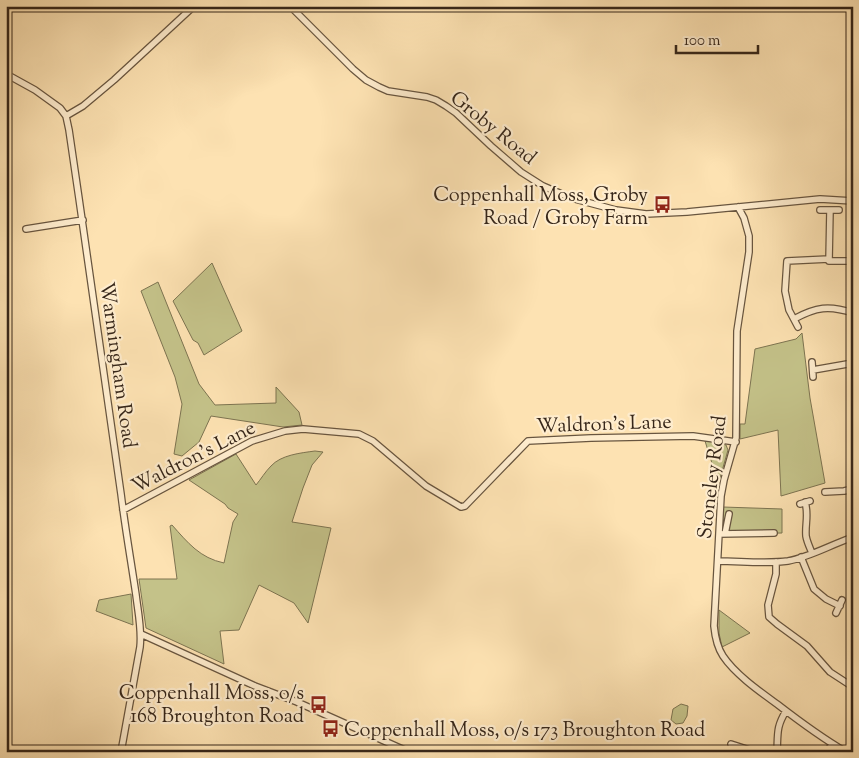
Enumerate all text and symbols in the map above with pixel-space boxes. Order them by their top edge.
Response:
scale bar [676,22,759,54]
text: 100 m [684,31,721,52]
street label: Groby Road [443,85,542,173]
place label: Coppenhall Moss, Groby Road / Groby Farm [433,182,648,234]
bus stop icon: Coppenhall Moss, Groby Road / Groby Farm [652,195,672,215]
street label: Warmingham Road [90,280,143,450]
street label: Waldron's Lane [536,409,672,442]
street label: Stoneley Road [692,414,735,541]
street label: Waldron's Lane [127,415,261,502]
place label: Coppenhall Moss, o/s 168 Broughton Road [119,680,304,732]
bus stop icon: Coppenhall Moss, o/s 168 Broughton Road [308,694,328,714]
place label: Coppenhall Moss, o/s 173 Broughton Road [344,717,705,746]
bus stop icon: Coppenhall Moss, o/s 173 Broughton Road [320,719,340,739]

